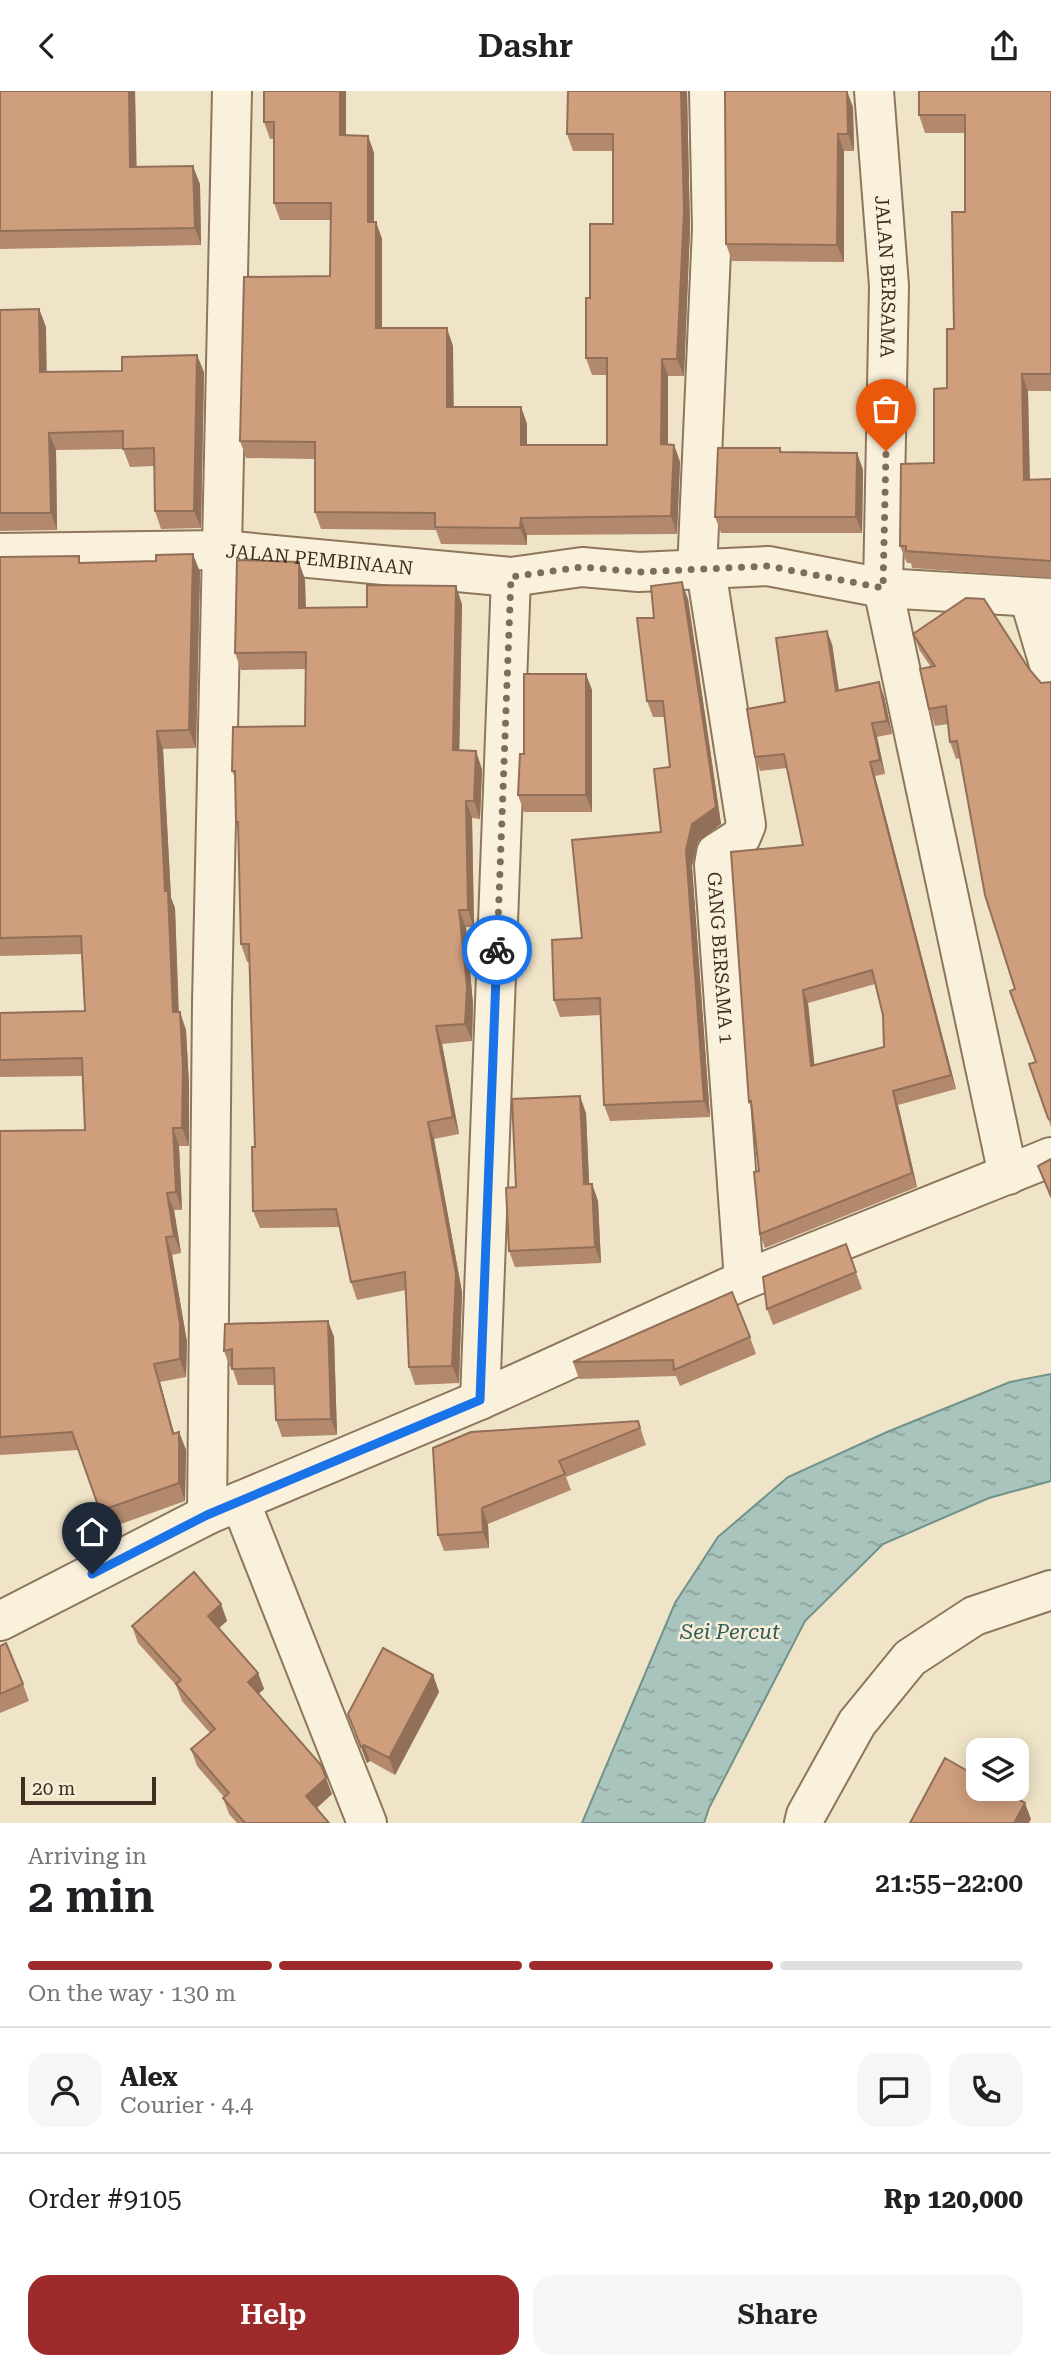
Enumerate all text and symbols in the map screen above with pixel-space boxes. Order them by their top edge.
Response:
icon: back [28,27,66,65]
text: Dashr [478,27,573,65]
icon: share [985,27,1023,65]
street label: JALAN BERSAMA [870,194,900,359]
pin [856,379,916,451]
icon: bag [867,390,905,428]
street label: JALAN PEMBINAAN [225,539,414,580]
street label: GANG BERSAMA 1 [703,871,738,1045]
courier [462,915,532,985]
icon: bike [478,931,516,969]
pin [62,1502,122,1574]
icon: home [73,1513,111,1551]
water label: Sei Percut [679,1620,780,1644]
map controls [966,1738,1029,1801]
button: layers [966,1738,1029,1801]
scale bar [21,1774,156,1806]
text: 20 m [32,1777,75,1800]
text: Arriving in [28,1843,147,1870]
text: 21:55–22:00 [875,1868,1023,1898]
text: 2 min [28,1869,155,1923]
text: On the way · 130 m [28,1980,236,2007]
button: person [28,2053,102,2127]
button: chat [857,2053,931,2127]
button: phone [949,2053,1023,2127]
text: Alex [120,2062,178,2092]
text: Courier · 4.4 [120,2092,253,2119]
text: Order #9105 [28,2184,182,2214]
text: Rp 120,000 [884,2184,1023,2214]
button: Help [28,2275,519,2355]
button: Share [533,2275,1023,2355]

